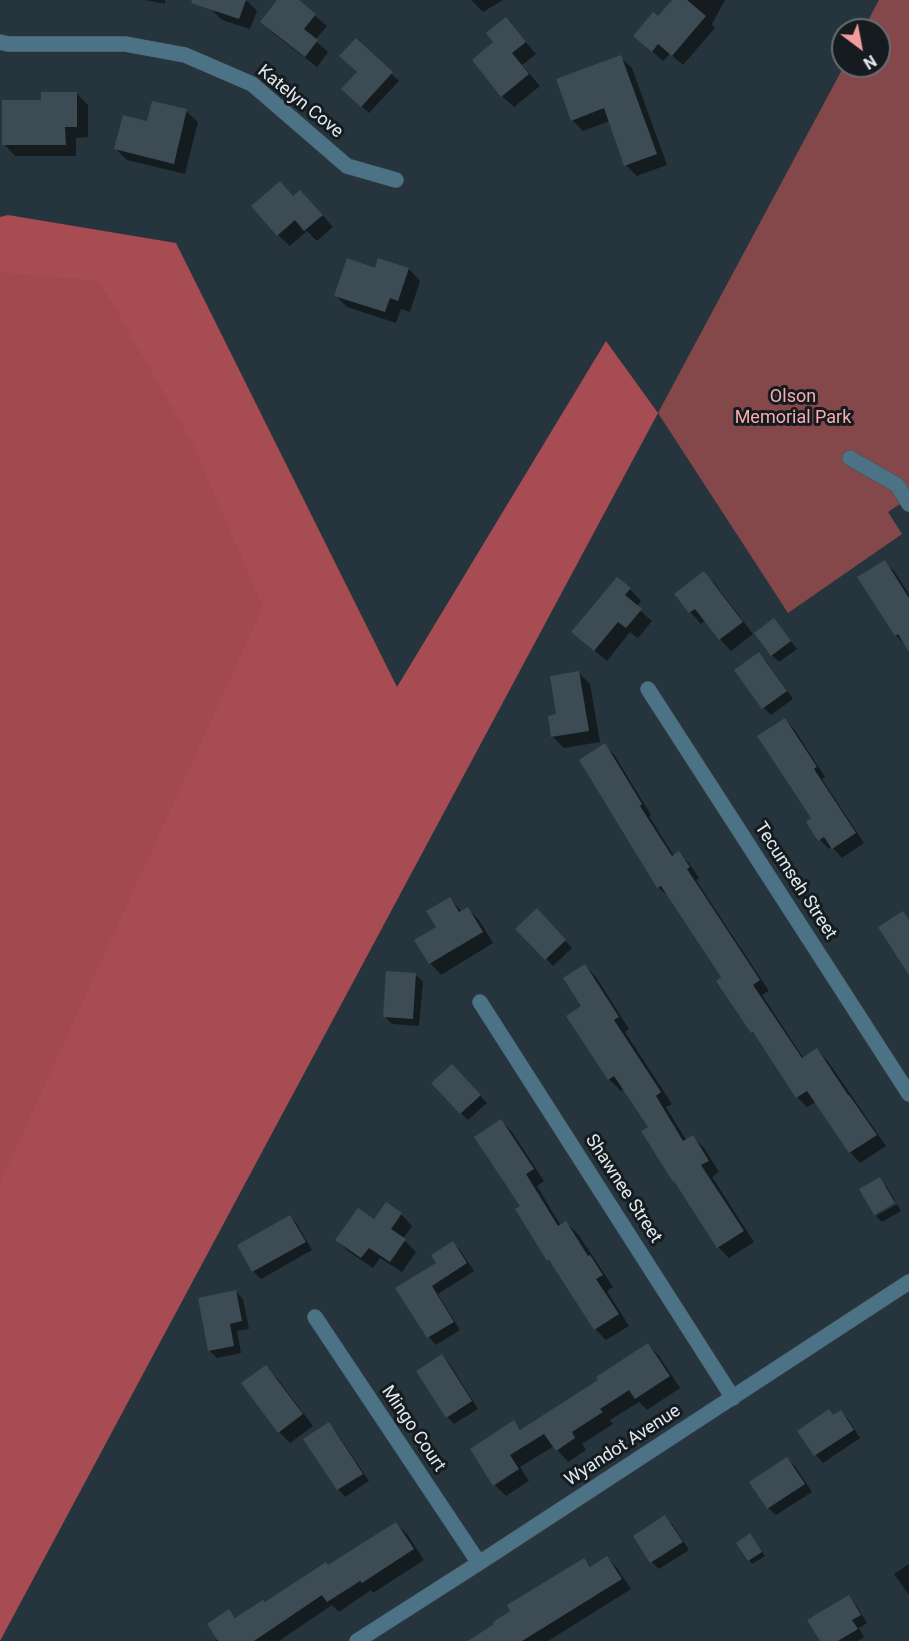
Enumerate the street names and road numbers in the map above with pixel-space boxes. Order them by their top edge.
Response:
street label: Katelyn Cove [253,61,347,143]
street label: Tecumseh Street [749,818,841,944]
street label: Shawnee Street [580,1131,666,1247]
street label: Mingo Court [376,1382,450,1476]
street label: Wyandot Avenue [561,1401,685,1491]

